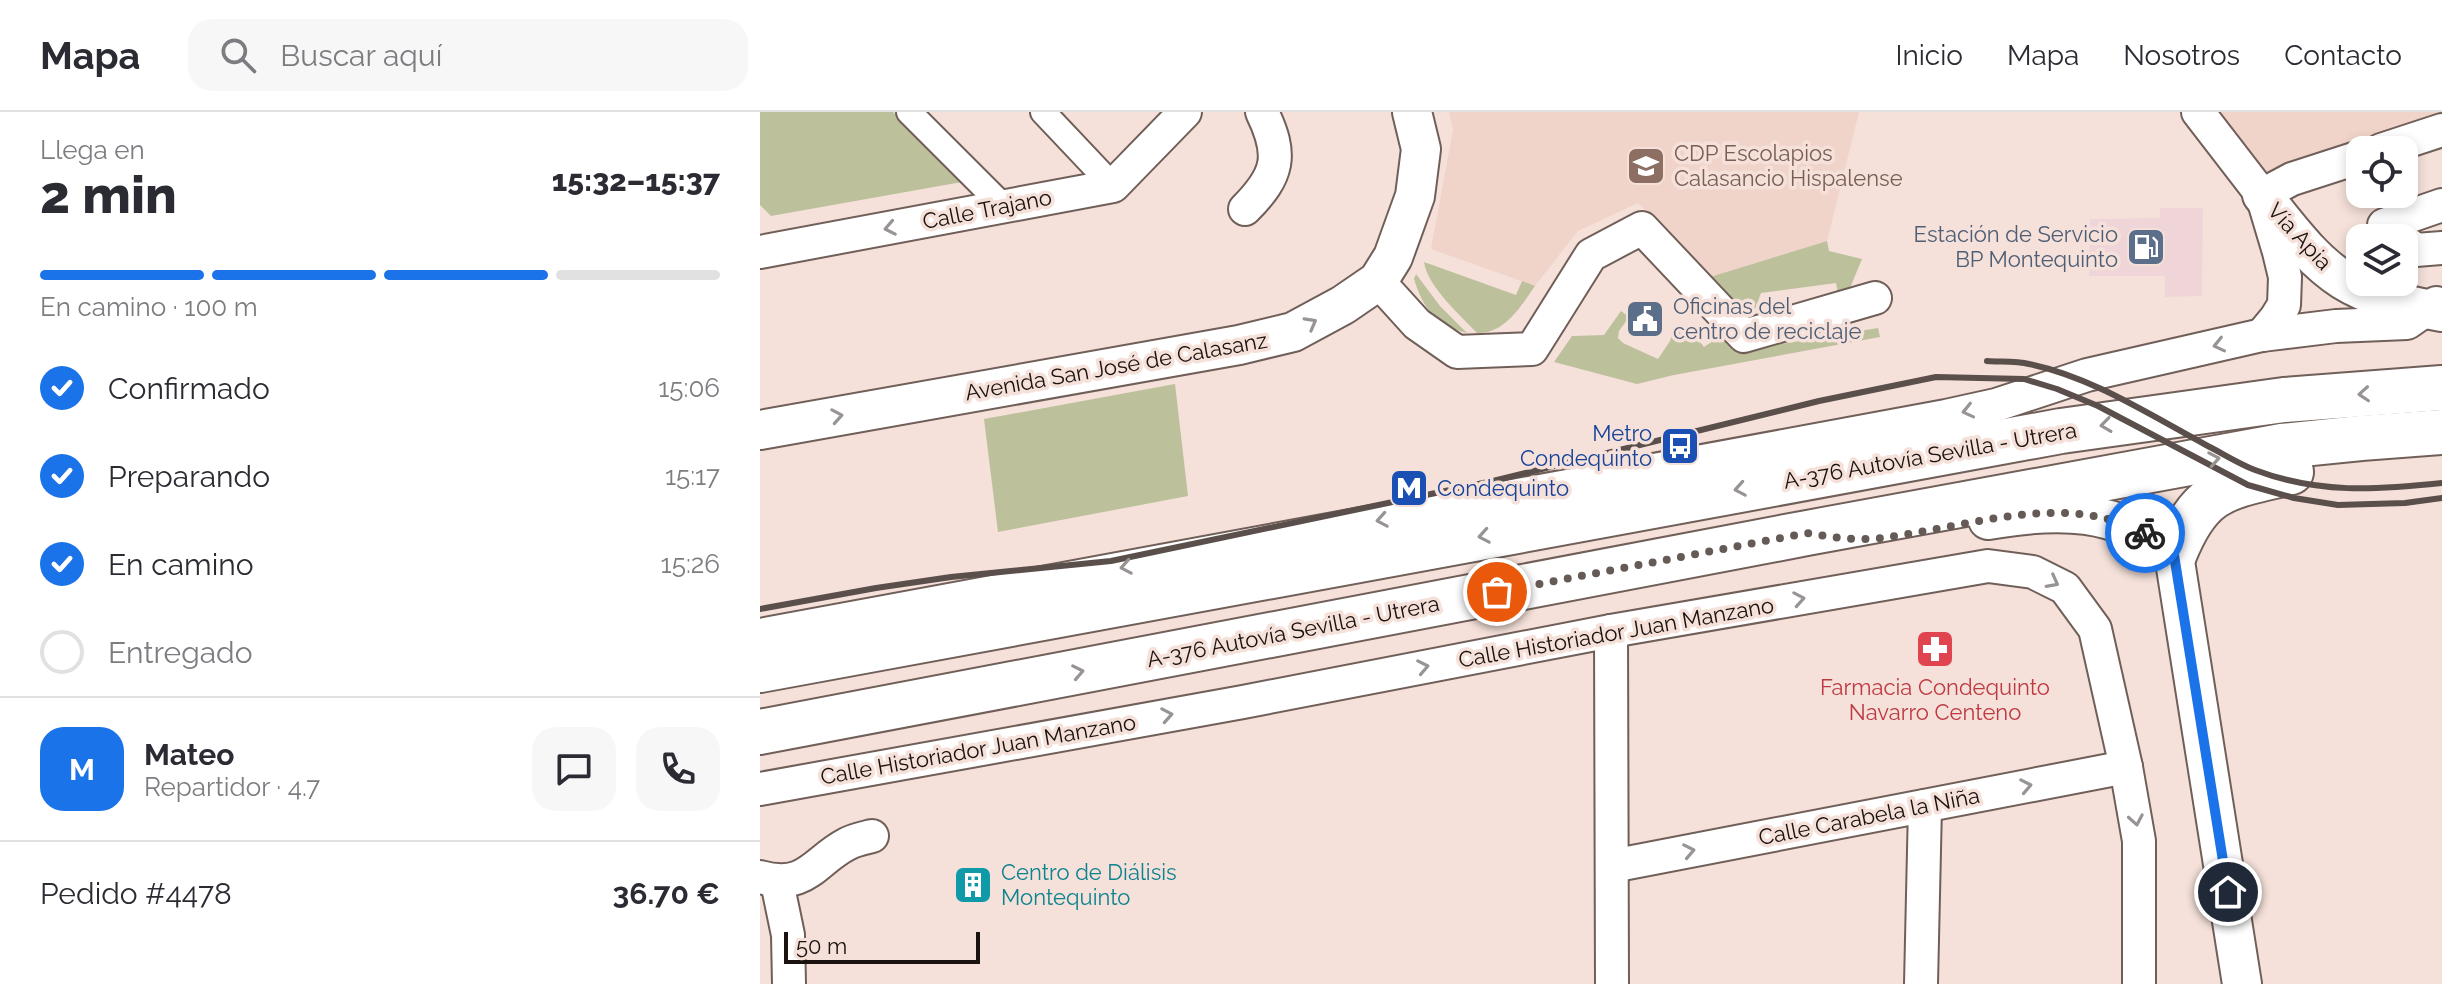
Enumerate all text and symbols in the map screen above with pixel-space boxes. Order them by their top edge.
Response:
search box [188,19,748,91]
text: Mapa [40,33,140,78]
icon: search [216,33,260,77]
text: Buscar aquí [280,38,442,73]
text: Inicio [1895,39,1963,72]
text: Mapa [2007,39,2079,72]
text: Nosotros [2123,39,2240,72]
text: Contacto [2284,39,2402,72]
text: Llega en [40,135,145,165]
map controls [2346,136,2418,296]
button: locate [2346,136,2418,208]
place label: CDP Escolapios Calasancio Hispalense [1674,140,1903,191]
school or university icon: CDP Escolapios Calasancio Hispalense [1625,145,1667,187]
text: 15:32–15:37 [552,163,720,198]
text: 2 min [40,164,177,225]
street label: Calle Trajano [920,184,1054,234]
street label: Vía Apia [2263,197,2337,275]
one-way arrow [884,218,897,235]
place label: Estación de Servicio BP Montequinto [1914,221,2118,272]
button: layers [2346,224,2418,296]
fuel station icon: Estación de Servicio BP Montequinto [2125,226,2167,268]
text: En camino · 100 m [40,292,258,322]
place label: Oficinas del centro de reciclaje [1673,293,1861,344]
public building icon: Oficinas del centro de reciclaje [1624,298,1666,340]
one-way arrow [1302,317,1316,333]
street label: Avenida San José de Calasanz [963,327,1269,405]
one-way arrow [2213,336,2227,353]
icon: check [40,366,84,410]
text: Confirmado [108,371,270,406]
text: 15:06 [658,373,720,403]
one-way arrow [2357,385,2370,402]
one-way arrow [1962,402,1975,419]
one-way arrow [830,409,844,426]
street label: A-376 Autovía Sevilla - Utrera [1781,416,2079,494]
one-way arrow [2099,416,2112,433]
place label: Metro Condequinto [1520,420,1652,471]
bus stop icon: Metro Condequinto [1659,425,1701,467]
one-way arrow [2208,451,2221,468]
icon: check [40,454,84,498]
text: Preparando [108,459,270,494]
text: 15:17 [665,461,720,491]
metro station icon: Condequinto [1388,467,1430,509]
place label: Condequinto [1437,475,1569,501]
one-way arrow [1733,479,1747,496]
courier [2105,493,2185,573]
one-way arrow [1375,511,1389,528]
icon: bike [2123,511,2167,555]
one-way arrow [1477,526,1491,543]
icon: check [40,542,84,586]
text: En camino [108,547,254,582]
text: 15:26 [661,549,720,579]
one-way arrow [1120,558,1133,575]
pin [1463,558,1531,626]
icon: bag [1475,570,1519,614]
one-way arrow [2045,573,2059,588]
street label: A-376 Autovía Sevilla - Utrera [1145,590,1441,672]
street label: Calle Historiador Juan Manzano [1456,591,1776,673]
one-way arrow [1792,591,1806,608]
pharmacy icon: Farmacia Condequinto Navarro Centeno [1914,628,1956,670]
text: Entregado [108,635,253,670]
one-way arrow [1416,660,1430,677]
one-way arrow [1071,664,1085,681]
place label: Farmacia Condequinto Navarro Centeno [1820,674,2050,725]
street label: Calle Historiador Juan Manzano [818,708,1138,790]
one-way arrow [1161,708,1174,725]
button: chat [532,727,616,811]
button: phone [636,727,720,811]
text: Mateo [144,737,234,772]
text: M [69,752,95,787]
text: Repartidor · 4.7 [144,772,320,802]
one-way arrow [2020,779,2033,796]
street label: Calle Carabela la Niña [1756,782,1982,850]
one-way arrow [2126,814,2143,827]
one-way arrow [1682,844,1695,861]
pin [2194,858,2262,926]
place label: Centro de Diálisis Montequinto [1001,859,1177,910]
building icon: Centro de Diálisis Montequinto [952,864,994,906]
icon: home [2206,870,2250,914]
text: Pedido #4478 [40,876,232,911]
text: 36.70 € [613,876,720,911]
scale bar [784,928,980,964]
text: 50 m [796,933,847,959]

